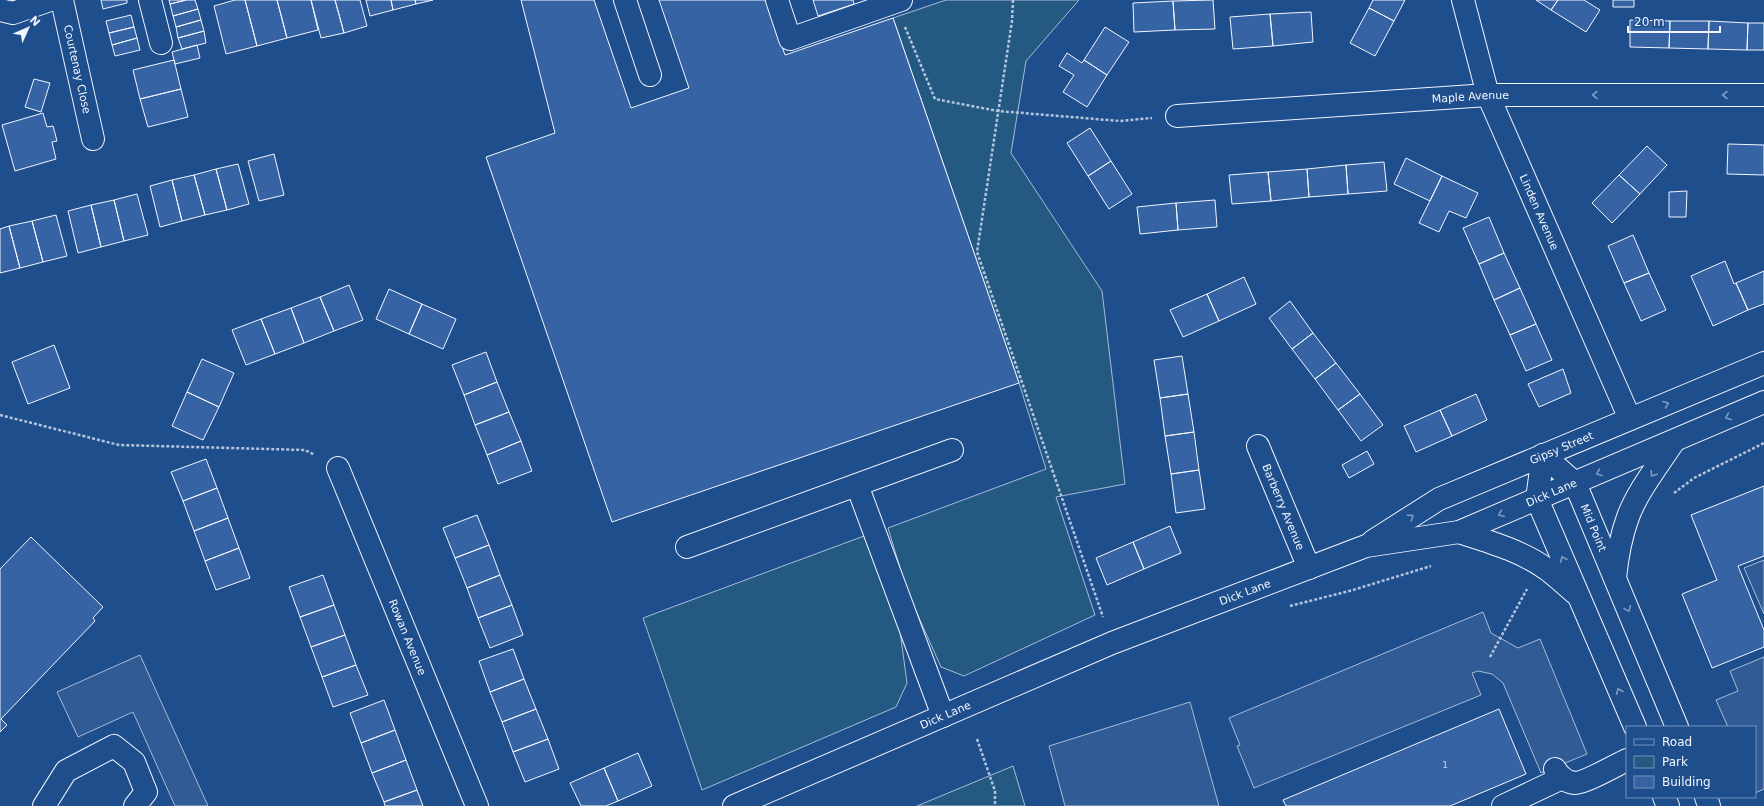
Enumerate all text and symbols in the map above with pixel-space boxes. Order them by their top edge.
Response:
north arrow [8,8,48,48]
scale bar [1628,8,1720,34]
text: N [27,13,43,29]
text: 20 m [1634,15,1665,29]
street label: Courtenay Close [61,24,93,115]
street label: Maple Avenue [1431,89,1509,106]
one-way arrow [1592,91,1598,99]
one-way arrow [1722,91,1728,99]
street label: Linden Avenue [1517,172,1561,252]
one-way arrow [1662,400,1669,408]
one-way arrow [1725,413,1732,421]
street label: Gipsy Street [1528,429,1596,467]
street label: Barberry Avenue [1259,462,1307,552]
one-way arrow [1596,468,1603,476]
one-way arrow [1650,470,1658,477]
street label: Dick Lane [1524,476,1579,510]
street label: Mid Point [1578,502,1609,554]
one-way arrow [1498,510,1505,518]
one-way arrow [1407,514,1414,522]
one-way arrow [1559,555,1567,562]
street label: Dick Lane [1218,577,1273,608]
street label: Rowan Avenue [386,597,429,678]
one-way arrow [1623,604,1631,612]
one-way arrow [1616,688,1624,695]
street label: Dick Lane [918,699,973,732]
legend [1626,726,1756,798]
text: Road [1662,735,1692,749]
text: Park [1662,755,1688,769]
house number: 1 [1442,760,1448,770]
text: Building [1662,775,1711,789]

